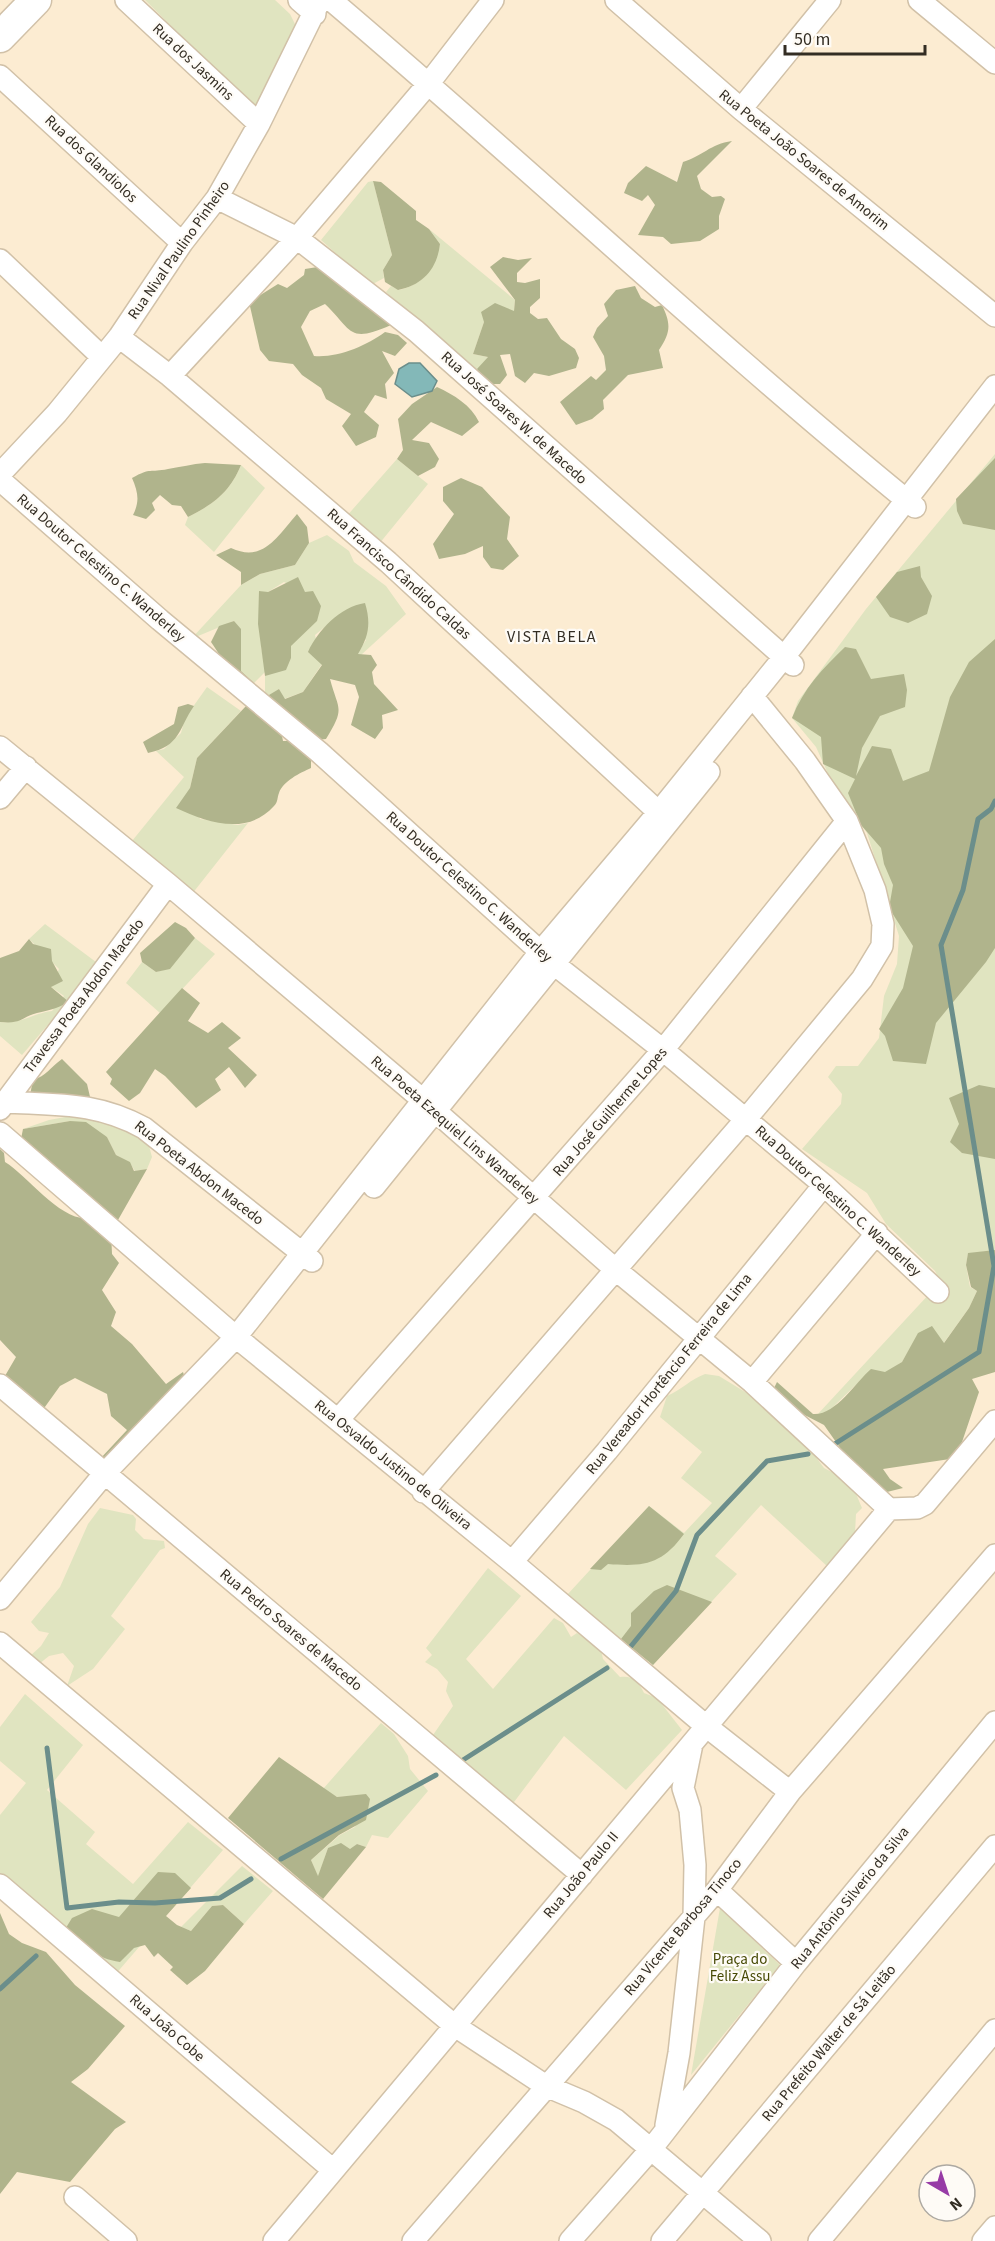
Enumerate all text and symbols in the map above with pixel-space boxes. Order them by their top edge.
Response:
scale bar [785,18,924,56]
street label: Rua dos Jasmins [148,19,238,105]
text: 50 m [794,27,830,52]
street label: Rua Poeta João Soares de Amorim [714,85,894,235]
street label: Rua dos Glandiolos [40,110,142,208]
street label: Rua Nival Paulino Pinheiro [123,176,235,324]
street label: Rua José Soares W. de Macedo [436,347,592,489]
street label: Rua Doutor Celestino C. Wanderley [12,489,190,647]
street label: Rua Francisco Cândido Caldas [322,504,476,644]
district label: VISTA BELA [507,626,597,648]
street label: Rua Doutor Celestino C. Wanderley [381,807,557,967]
street label: Travessa Poeta Abdon Macedo [19,914,149,1078]
street label: Rua José Guilherme Lopes [548,1043,672,1181]
street label: Rua Poeta Ezequiel Lins Wanderley [366,1051,544,1209]
street label: Rua Poeta Abdon Macedo [130,1116,268,1230]
street label: Rua Doutor Celestino C. Wanderley [750,1121,926,1281]
street label: Rua Vereador Hortêncio Ferreira de Lima [581,1269,757,1479]
street label: Rua Osvaldo Justino de Oliveira [310,1395,476,1535]
street label: Rua Pedro Soares de Macedo [215,1564,367,1696]
street label: Rua Antônio Silverio da Silva [786,1822,914,1974]
street label: Rua João Paulo II [538,1827,624,1923]
street label: Rua Vicente Barbosa Tinoco [619,1854,747,2000]
park label: Praça do Feliz Assu [710,1949,770,1987]
street label: Rua Prefeito Walter de Sá Leitão [757,1960,901,2126]
street label: Rua João Cobe [125,1989,209,2067]
north arrow [917,2163,977,2223]
text: N [945,2192,967,2216]

